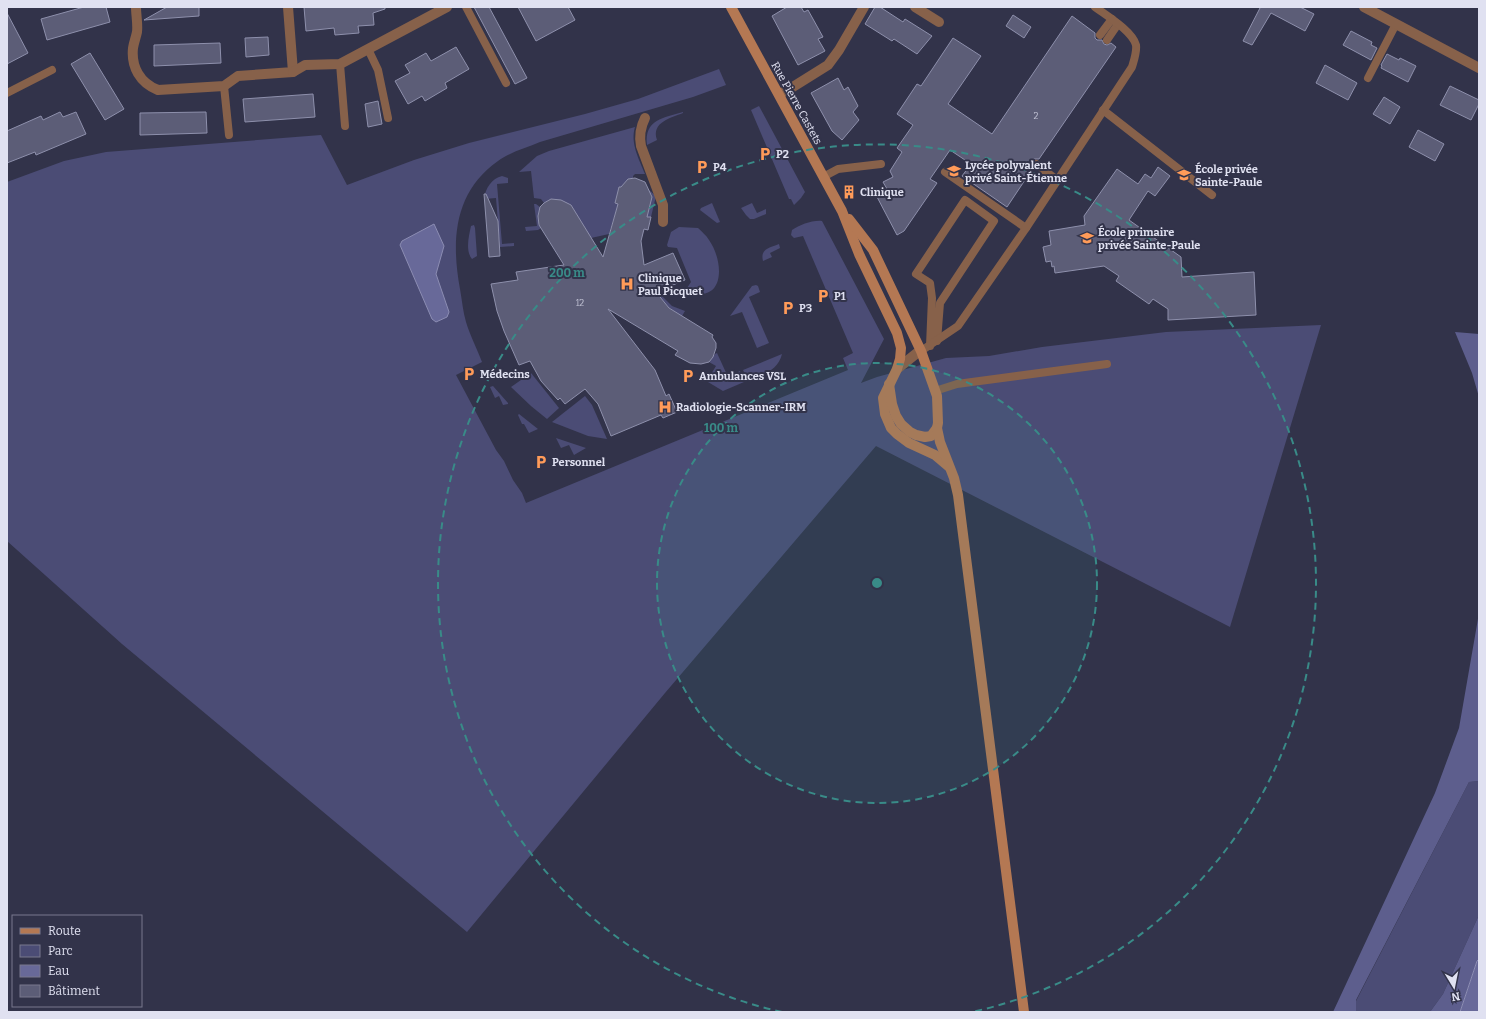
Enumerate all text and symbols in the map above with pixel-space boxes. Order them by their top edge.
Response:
street label: Rue Pierre Castets [768,60,825,147]
house number: 2 [1034,111,1039,121]
parking icon: P2 [757,146,773,162]
place label: P2 [776,148,789,161]
parking icon: P4 [694,159,710,175]
place label: Lycée polyvalent privé Saint-Étienne [965,159,1067,185]
place label: P4 [713,161,727,174]
place label: École privée Sainte-Paule [1195,162,1262,189]
school or university icon: Lycée polyvalent privé Saint-Étienne [946,163,962,179]
school or university icon: École privée Sainte-Paule [1176,167,1192,183]
building icon: Clinique [841,184,857,200]
place label: Clinique [860,186,904,199]
place label: École primaire privée Sainte-Paule [1098,225,1200,252]
school or university icon: École primaire privée Sainte-Paule [1079,230,1095,246]
text: 200 m [549,266,585,280]
place label: Clinique Paul Picquet [638,272,703,298]
hospital icon: Clinique Paul Picquet [619,276,635,292]
parking icon: P1 [815,288,831,304]
place label: P1 [834,290,846,303]
house number: 12 [576,298,584,308]
parking icon: P3 [780,300,796,316]
place label: P3 [799,302,812,315]
parking icon: Médecins [461,366,477,382]
place label: Médecins [480,368,530,381]
parking icon: Ambulances VSL [680,368,696,384]
place label: Ambulances VSL [699,370,786,383]
hospital icon: Radiologie-Scanner-IRM [657,399,673,415]
place label: Radiologie-Scanner-IRM [676,401,806,414]
text: 100 m [704,421,739,435]
parking icon: Personnel [533,454,549,470]
place label: Personnel [552,456,606,469]
centre of rings [870,576,884,590]
legend [12,915,142,1007]
text: Route [48,924,81,938]
text: Parc [48,944,73,958]
text: Eau [48,964,70,978]
north arrow [1434,967,1474,1007]
text: Bâtiment [48,984,101,998]
text: N [1450,989,1461,1004]

